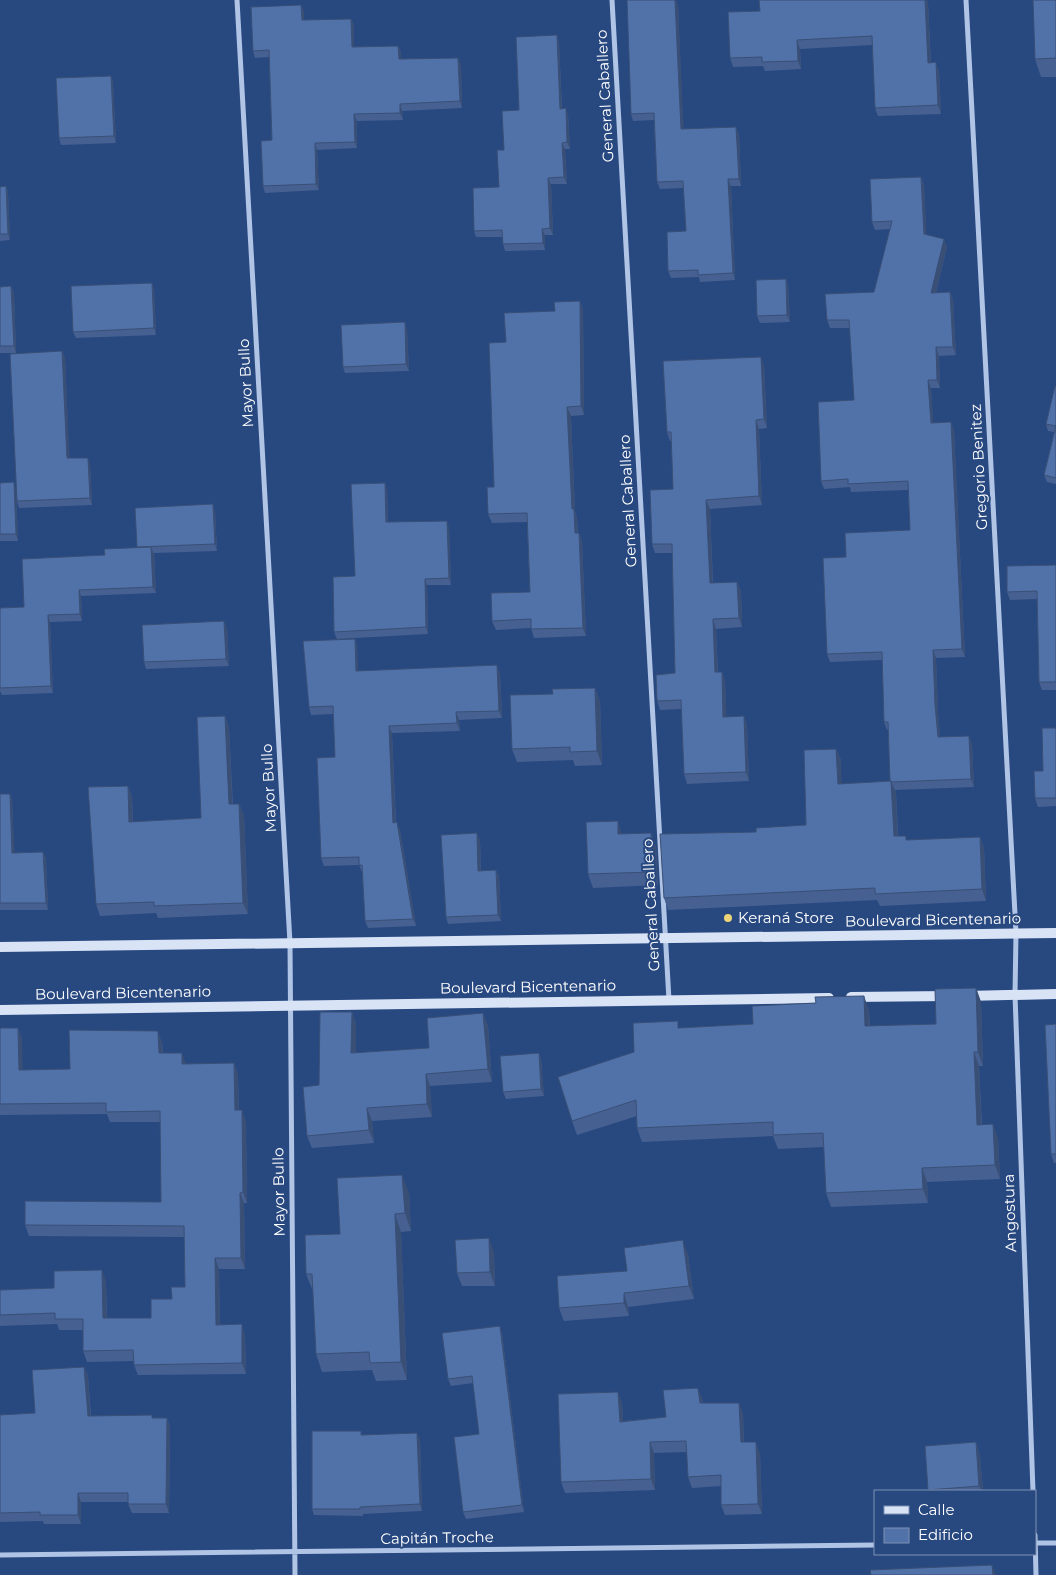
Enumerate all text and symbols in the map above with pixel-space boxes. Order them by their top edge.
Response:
street label: General Caballero [592,29,617,163]
street label: Mayor Bullo [234,338,257,428]
street label: Gregorio Benitez [966,403,991,531]
street label: General Caballero [615,434,640,568]
street label: Mayor Bullo [257,743,280,833]
street label: General Caballero [638,838,663,972]
place label: Keraná Store [738,908,834,927]
street label: Boulevard Bicentenario [845,908,1021,931]
marker: Keraná Store [722,912,734,924]
street label: Boulevard Bicentenario [440,975,616,998]
street label: Boulevard Bicentenario [35,981,211,1004]
street label: Mayor Bullo [268,1147,289,1237]
street label: Angostura [999,1174,1020,1252]
legend [874,1490,1036,1555]
text: Calle [918,1500,955,1519]
text: Edificio [918,1525,973,1544]
street label: Capitán Troche [380,1527,494,1548]

